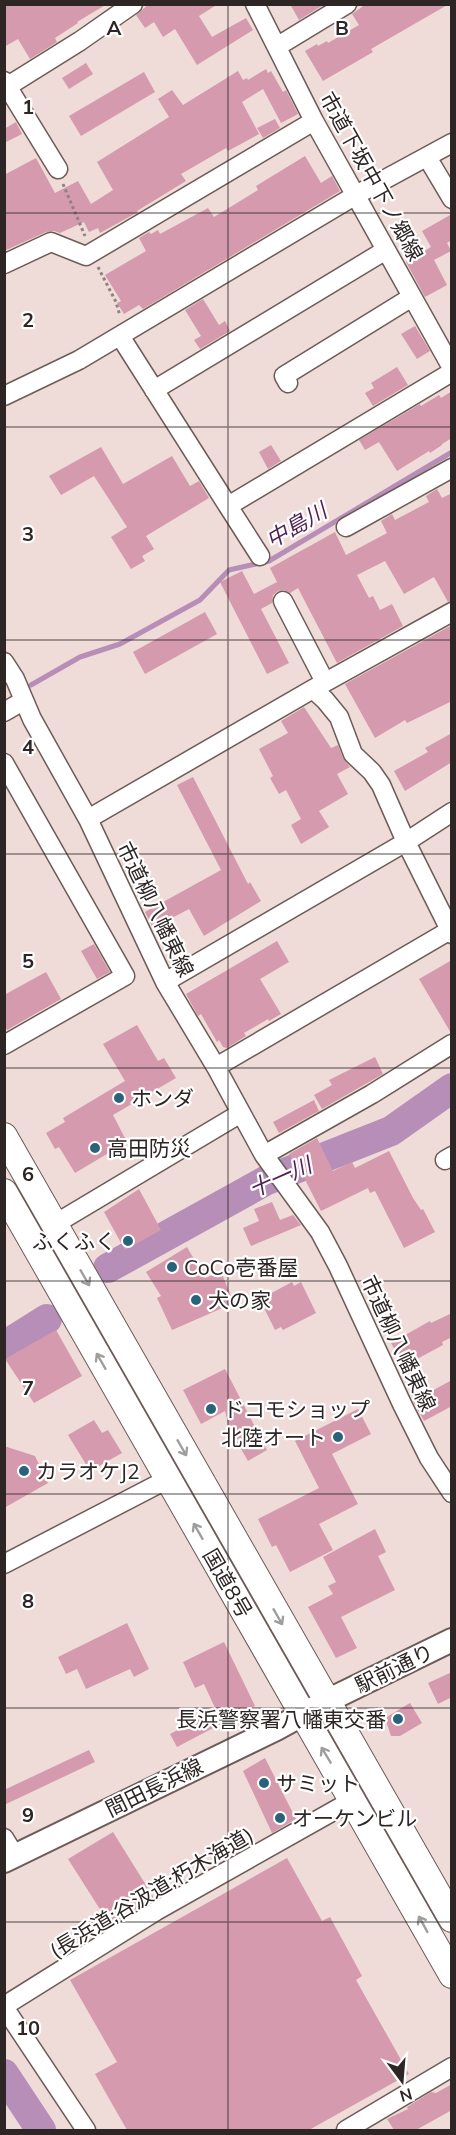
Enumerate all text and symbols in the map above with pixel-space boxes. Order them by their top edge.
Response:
text: A [107,15,122,40]
text: B [335,15,349,40]
street label: 市道下坂中下ノ郷線 [315,87,429,265]
text: 1 [22,94,34,119]
text: 2 [22,307,34,332]
water label: 中島川 [260,495,333,554]
text: 3 [22,521,34,546]
text: 4 [22,734,34,759]
street label: 市道柳八幡東線 [112,837,200,981]
text: 5 [22,948,34,973]
place label: ホンダ [131,1085,194,1111]
marker: ホンダ [112,1091,126,1105]
place label: 高田防災 [107,1135,191,1161]
marker: 高田防災 [88,1141,102,1155]
water label: 十一川 [244,1150,318,1203]
text: 6 [22,1161,34,1186]
place label: ふくふく [32,1228,116,1254]
marker: ふくふく [121,1234,135,1248]
place label: CoCo壱番屋 [184,1254,298,1280]
marker: CoCo壱番屋 [165,1260,179,1274]
one-way arrow [80,1269,92,1286]
street label: 市道柳八幡東線 [356,1271,442,1415]
place label: 犬の家 [208,1287,271,1313]
marker: 犬の家 [189,1293,203,1307]
one-way arrow [95,1353,106,1371]
text: 7 [22,1375,34,1400]
place label: ドコモショップ [223,1396,370,1422]
marker: ドコモショップ [204,1402,218,1416]
place label: 北陸オート [221,1424,326,1450]
marker: 北陸オート [331,1430,345,1444]
one-way arrow [177,1438,188,1456]
place label: カラオケJ2 [36,1458,140,1484]
marker: カラオケJ2 [17,1464,31,1478]
one-way arrow [192,1523,204,1540]
street label: 国道8号 [198,1544,258,1622]
text: 8 [22,1588,34,1613]
one-way arrow [272,1608,284,1625]
street label: 駅前通り [351,1638,437,1698]
place label: 長浜警察署八幡東交番 [176,1706,386,1732]
marker: 長浜警察署八幡東交番 [391,1712,405,1726]
one-way arrow [320,1747,332,1764]
street label: 間田長浜線 [101,1752,207,1822]
place label: サミット [276,1770,360,1796]
marker: サミット [257,1776,271,1790]
text: 9 [22,1802,34,1827]
place label: オーケンビル [292,1805,417,1831]
marker: オーケンビル [273,1811,287,1825]
street label: (長浜道;谷汲道;朽木海道) [44,1821,258,1963]
one-way arrow [417,1916,429,1933]
text: 10 [16,2015,40,2040]
north arrow [372,2051,432,2111]
text: N [398,2084,415,2107]

